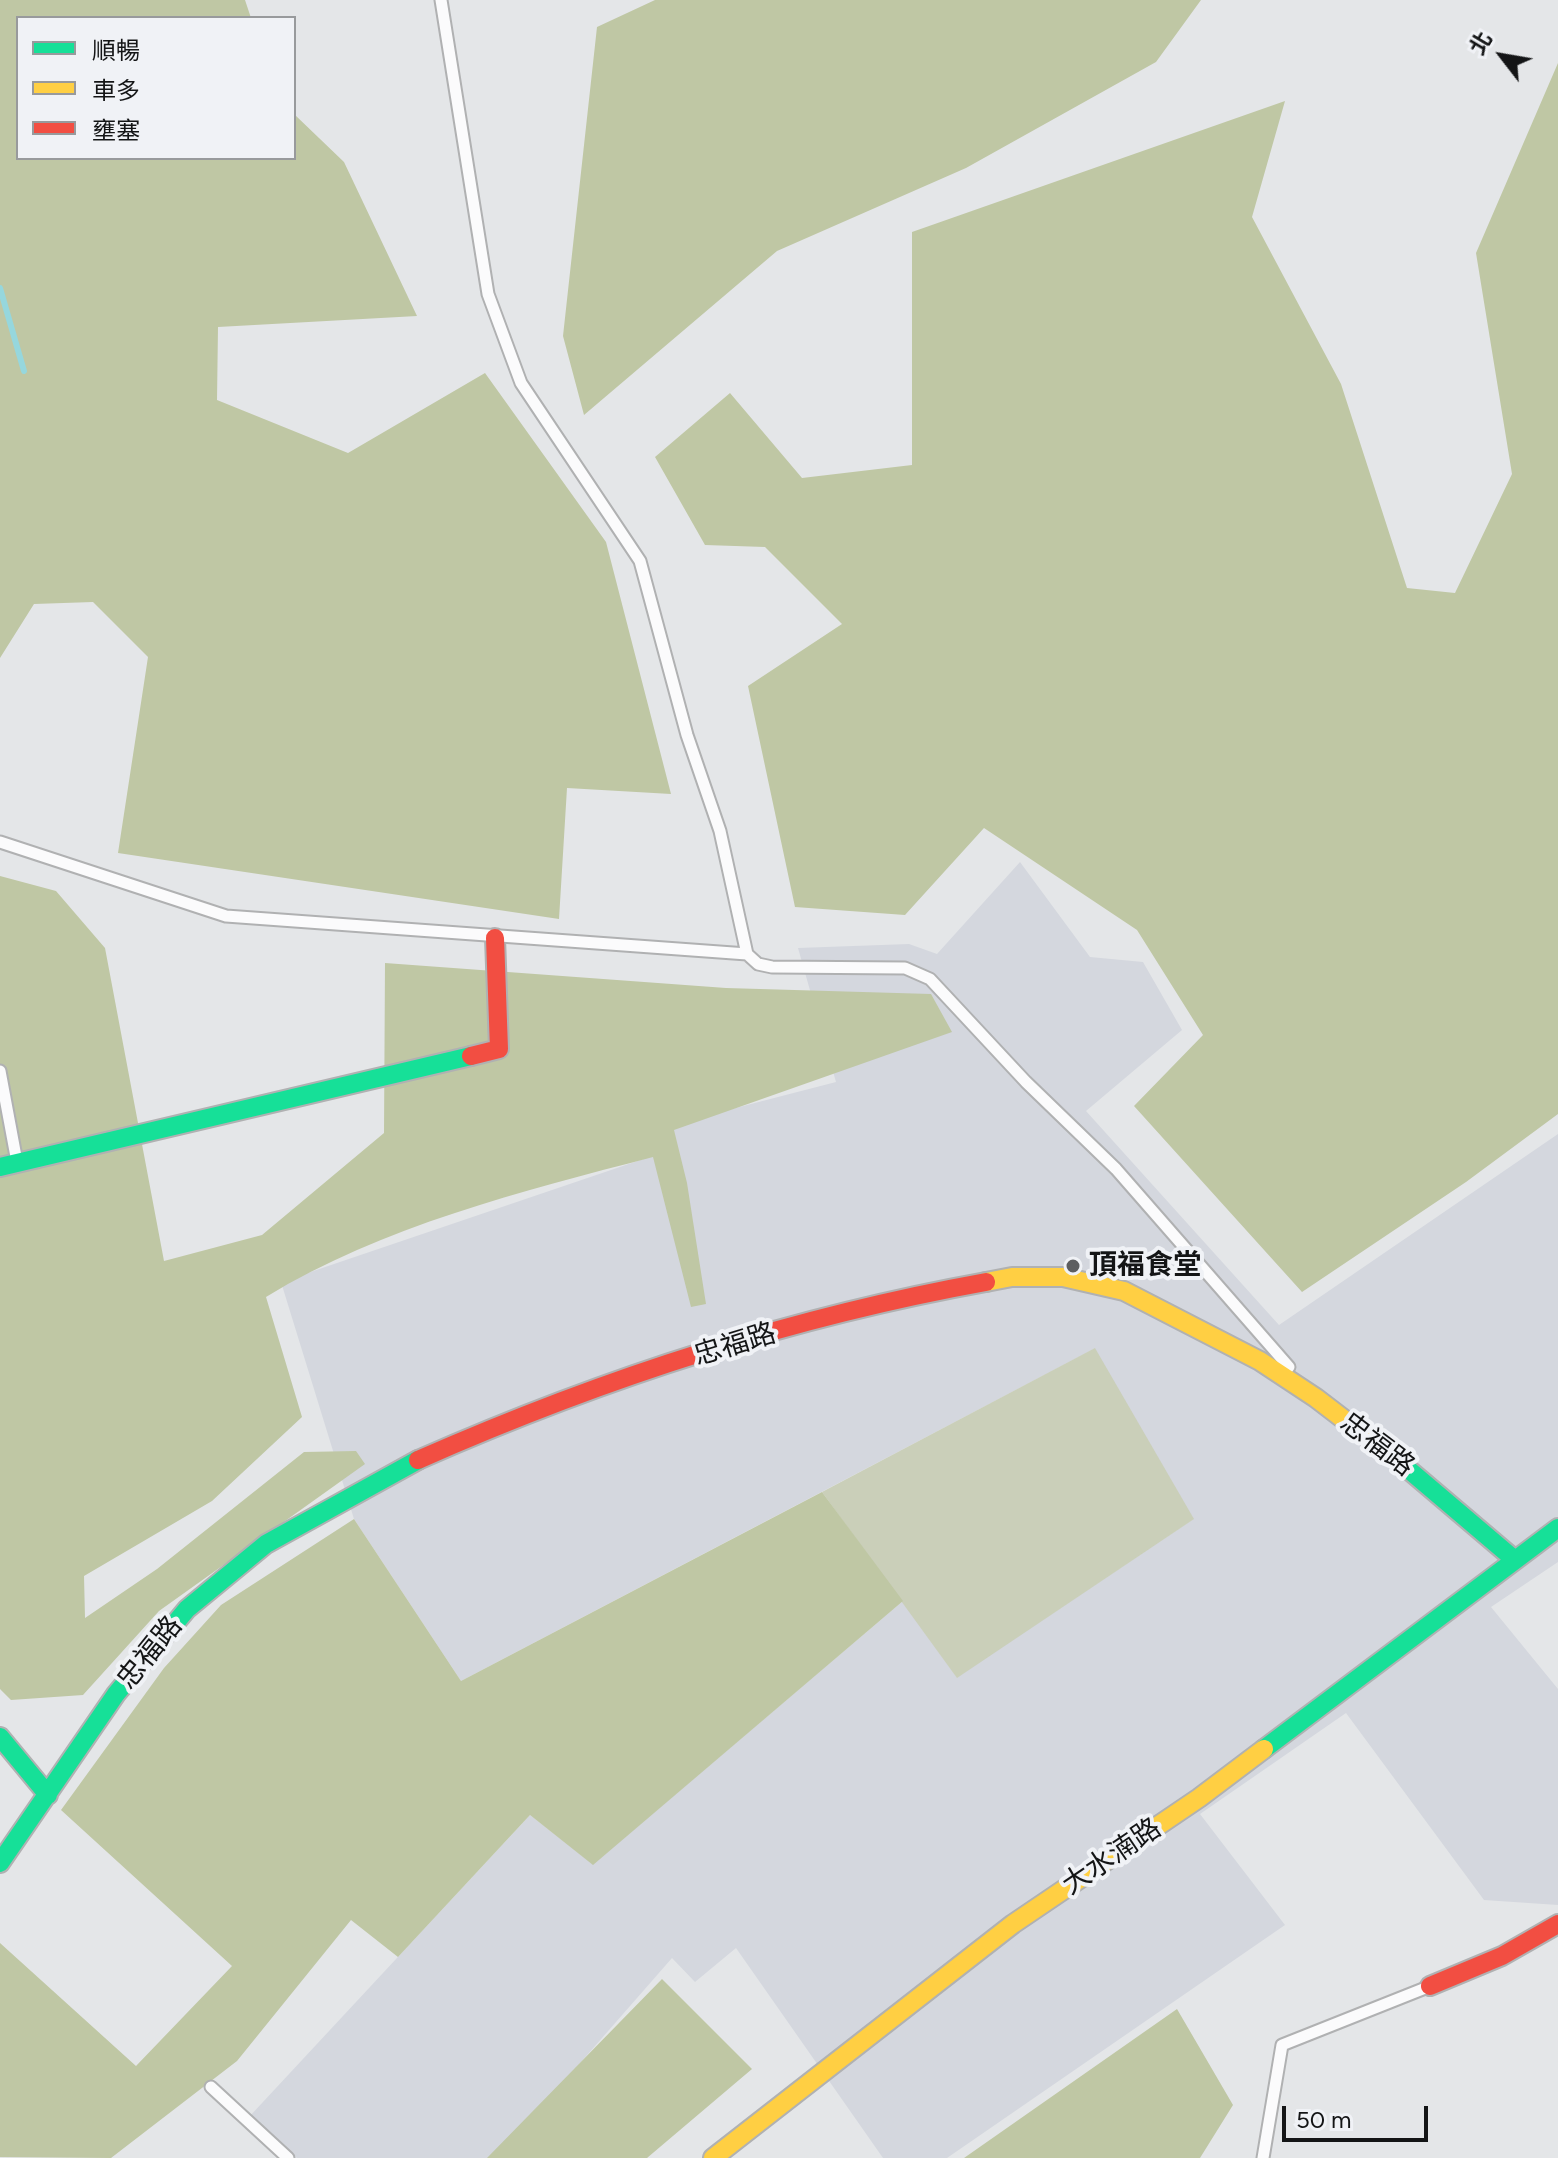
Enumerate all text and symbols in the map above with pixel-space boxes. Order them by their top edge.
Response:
legend [16,16,296,160]
north arrow [1462,16,1542,96]
text: 北 [1464,27,1498,60]
text: 順暢 [92,36,140,65]
text: 車多 [92,76,140,105]
text: 壅塞 [92,116,140,145]
place label: 頂福食堂 [1089,1249,1201,1283]
marker: 頂福食堂 [1064,1257,1082,1275]
street label: 忠福路 [690,1317,780,1373]
street label: 忠福路 [1333,1406,1421,1484]
street label: 忠福路 [111,1610,189,1696]
street label: 大水湳路 [1056,1812,1168,1902]
scale bar [1286,2090,1432,2140]
text: 50 m [1296,2105,1352,2134]

